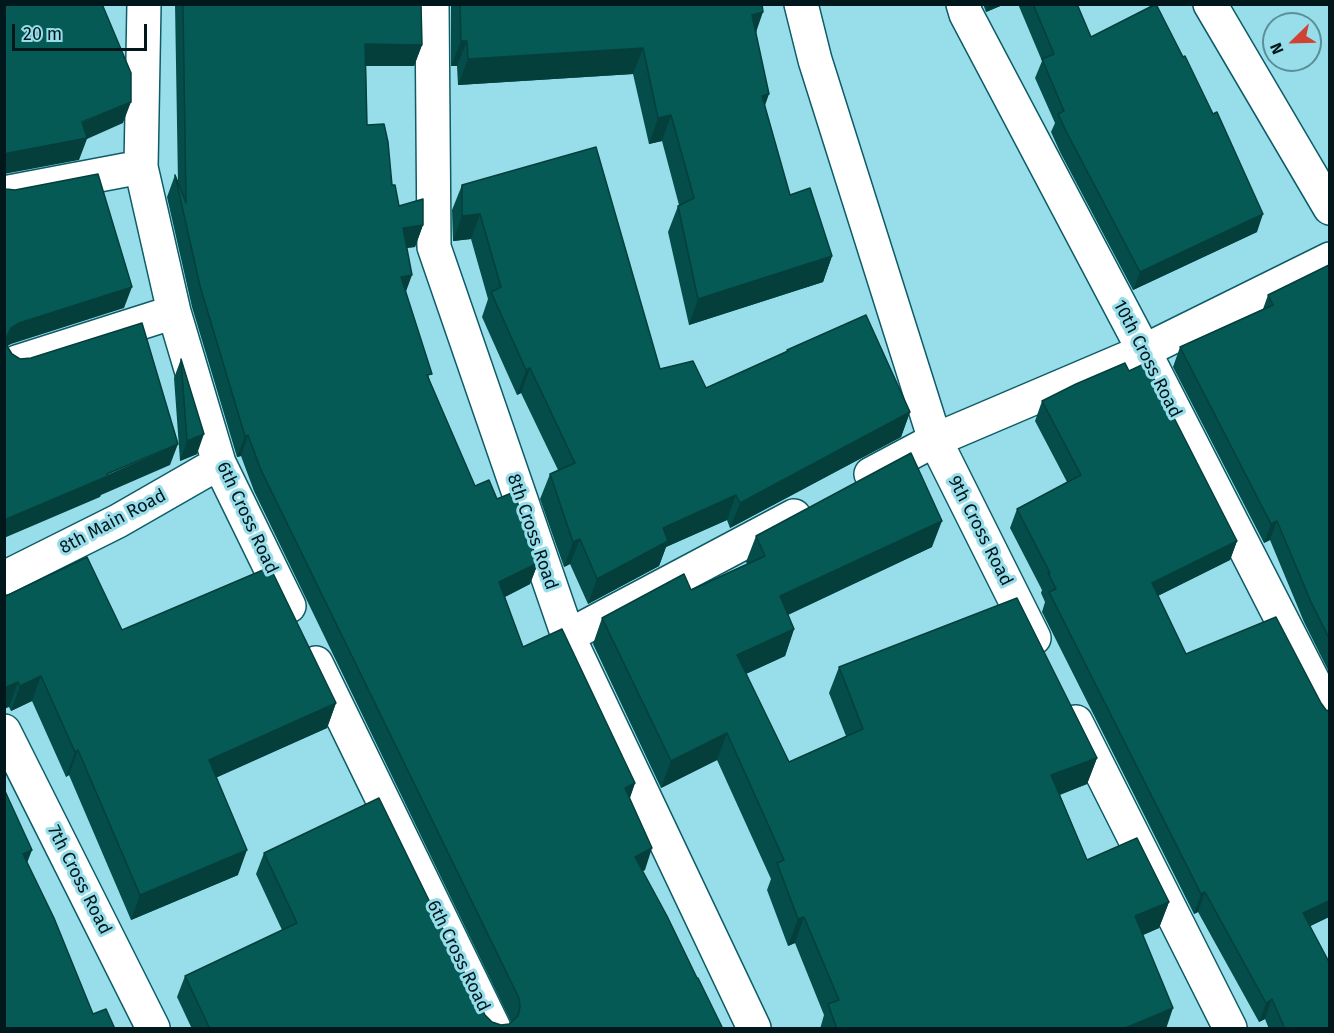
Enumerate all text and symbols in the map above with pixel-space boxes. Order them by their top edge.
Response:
scale bar [15,12,150,50]
north arrow [1262,12,1322,72]
text: 20 m [23,23,62,45]
text: N [1266,40,1288,57]
street label: 10th Cross Road [1108,296,1186,422]
street label: 6th Cross Road [212,459,282,577]
street label: 8th Cross Road [502,471,562,593]
street label: 9th Cross Road [943,472,1017,590]
street label: 8th Main Road [56,485,170,559]
street label: 7th Cross Road [42,822,116,938]
street label: 6th Cross Road [422,897,494,1015]

